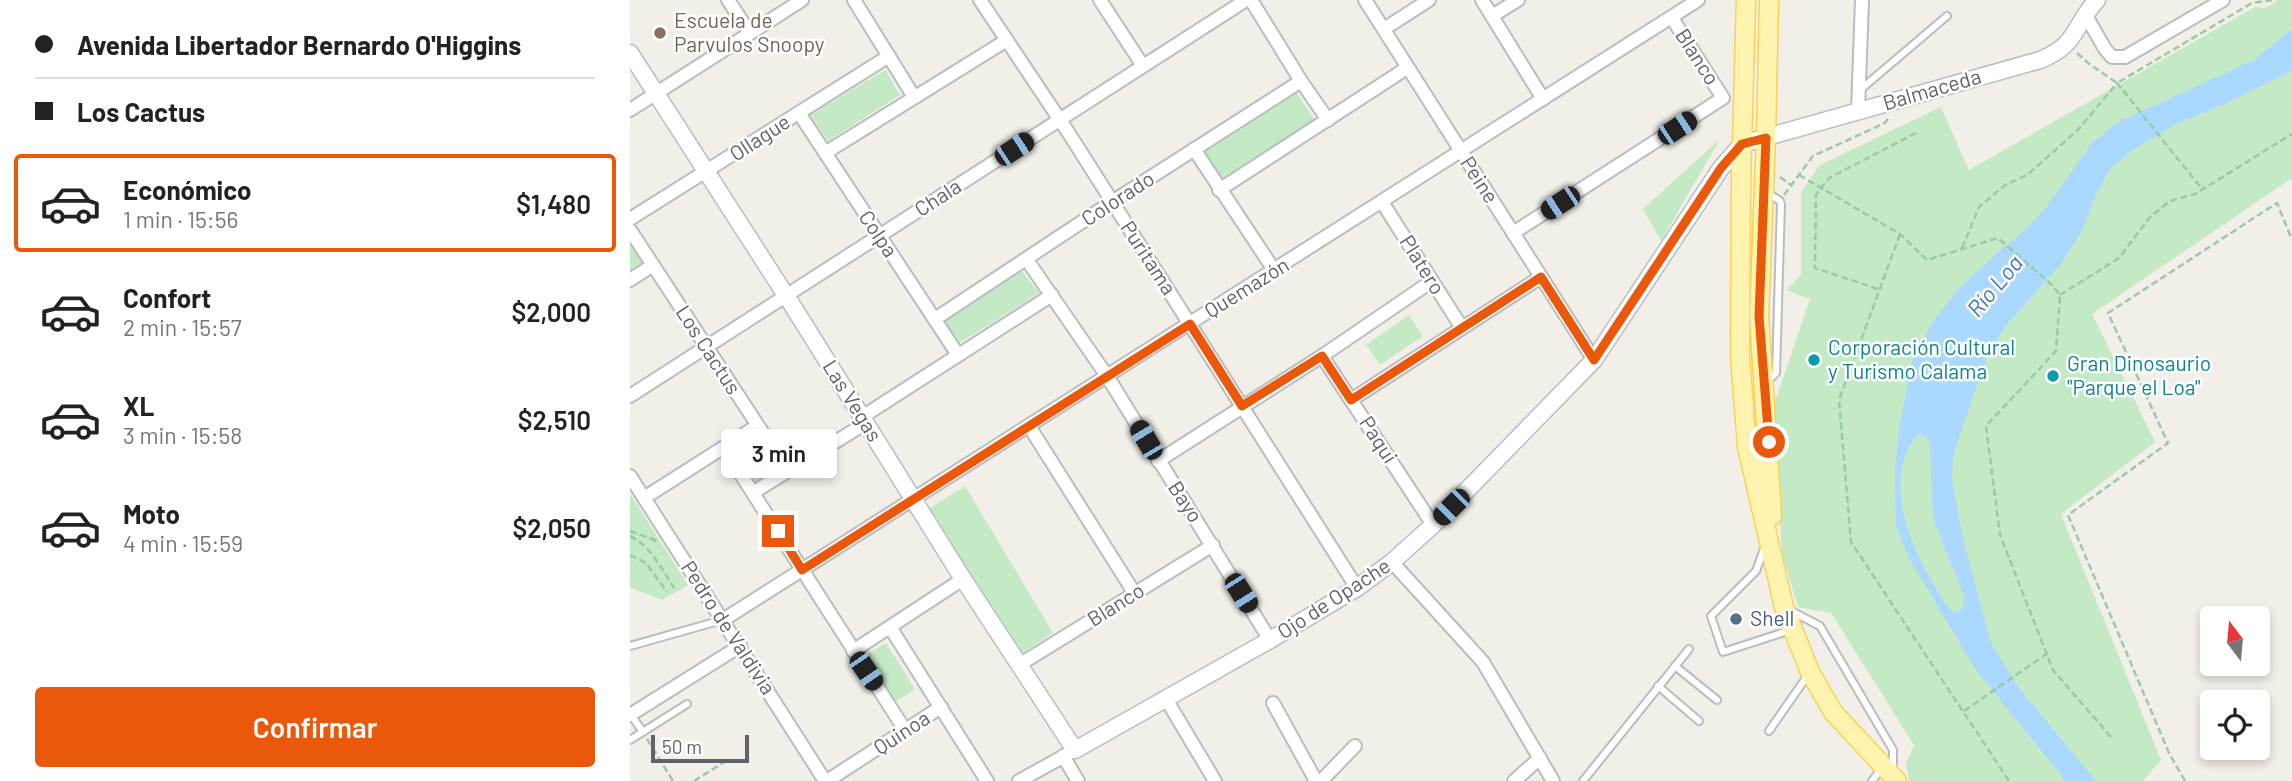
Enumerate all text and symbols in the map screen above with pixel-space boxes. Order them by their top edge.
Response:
place label: Escuela de Parvulos Snoopy [674,7,825,56]
street label: Blanco [1671,23,1726,89]
marker: Escuela de Parvulos Snoopy [652,25,668,41]
text: Avenida Libertador Bernardo O'Higgins [77,29,521,60]
street label: Balmaceda [1880,63,1984,114]
text: Los Cactus [77,96,205,127]
street label: Ollague [724,108,794,166]
car [1654,108,1701,148]
car [991,129,1038,169]
street label: Peine [1456,151,1505,207]
street label: Colorado [1076,165,1158,230]
icon: car [39,172,102,235]
street label: Chala [909,173,965,221]
text: Económico [123,174,252,205]
car [1537,183,1584,223]
text: $1,480 [516,188,591,219]
text: 1 min · 15:56 [123,205,238,233]
street label: Colpa [855,205,904,261]
street label: Puritama [1116,215,1182,299]
street label: Platero [1395,230,1451,299]
water label: Río Loa [1960,249,2028,322]
street label: Quemazón [1199,251,1293,322]
icon: car [39,280,102,343]
text: Confort [123,282,211,313]
text: $2,000 [511,296,591,327]
street label: Los Cactus [671,300,747,398]
text: 2 min · 15:57 [123,313,242,341]
place label: Corporación Cultural y Turismo Calama [1828,334,2015,383]
place label: Gran Dinosaurio "Parque el Loa" [2067,350,2211,399]
marker: Corporación Cultural y Turismo Calama [1806,352,1822,368]
street label: Las Vegas [818,355,888,446]
marker: Gran Dinosaurio "Parque el Loa" [2045,368,2061,384]
icon: car [39,388,102,451]
text: XL [123,390,154,421]
text: $2,510 [518,404,591,435]
street label: Paqui [1355,411,1404,468]
car [1127,417,1166,463]
text: 3 min · 15:58 [123,421,242,449]
route start [1753,426,1785,458]
callout: 3 min [720,430,836,478]
text: 3 min [752,439,806,467]
street label: Bayo [1164,476,1209,527]
car [1429,485,1474,529]
icon: car [39,496,102,559]
text: Moto [123,498,180,529]
text: $2,050 [512,512,591,543]
route end [762,515,794,547]
text: 4 min · 15:59 [123,529,243,557]
street label: Ojo de Opache [1272,552,1394,643]
street label: Pedro de Valdivia [677,556,782,699]
car [1221,570,1262,616]
street label: Blanco [1082,577,1148,631]
place label: Shell [1750,605,1794,630]
north arrow [2200,606,2270,676]
map controls [2200,606,2270,760]
marker: Shell [1728,611,1744,627]
car [846,648,887,694]
button: Confirmar [35,687,595,767]
button: locate [2200,690,2270,760]
street label: Quinoa [868,704,934,759]
scale bar [651,732,749,764]
text: 50 m [662,735,702,758]

